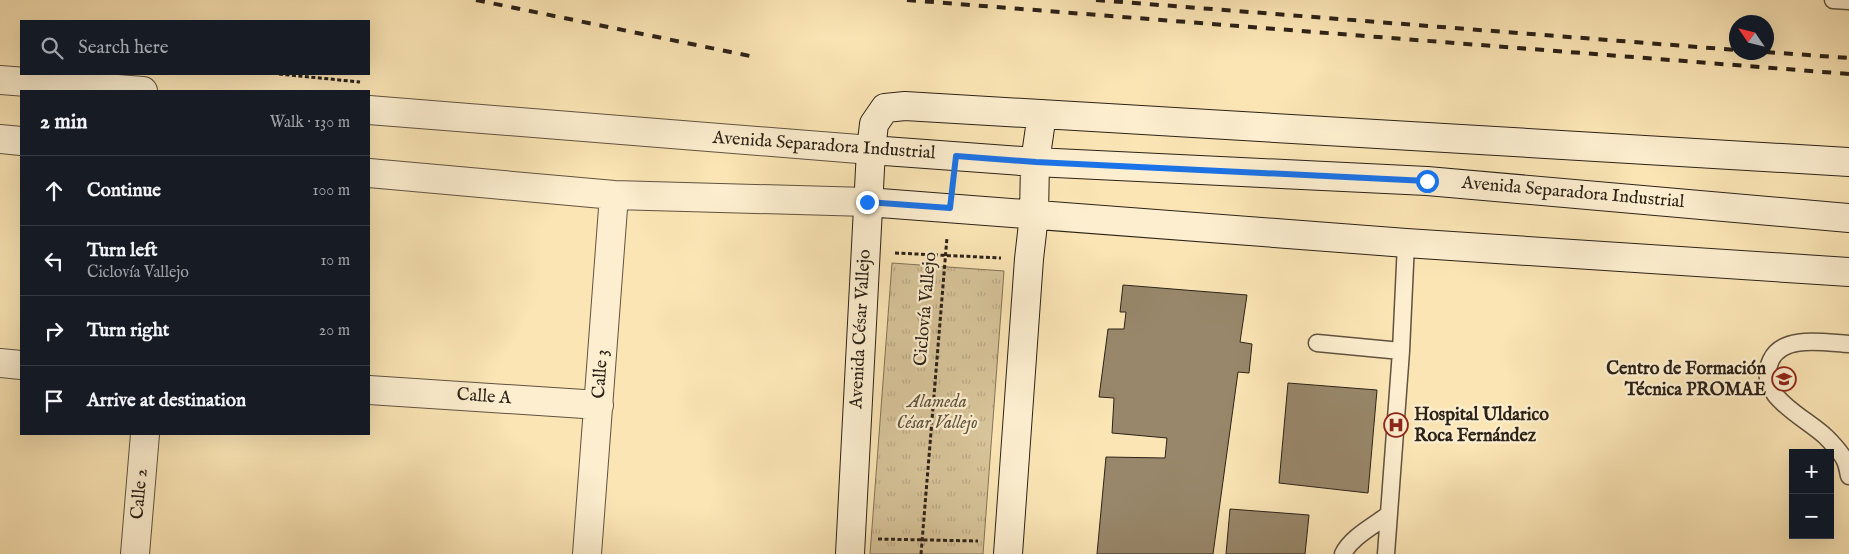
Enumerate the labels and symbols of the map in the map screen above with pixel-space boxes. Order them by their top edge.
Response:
north arrow [1729,15,1774,60]
street label: Avenida Separadora Industrial [711,127,936,165]
route start [1416,170,1439,193]
street label: Avenida Separadora Industrial [1460,172,1685,214]
route end [856,191,879,214]
street label: Avenida César Vallejo [845,248,877,410]
street label: Ciclovía Vallejo [910,251,942,367]
street label: Calle 3 [588,349,614,399]
place label: Centro de Formación Técnica PROMAE [1606,358,1767,402]
school or university icon: Centro de Formación Técnica PROMAE [1771,366,1797,392]
street label: Calle A [456,384,513,410]
park label: Alameda César Vallejo [896,391,978,435]
place label: Hospital Uldarico Roca Fernández [1414,404,1549,448]
hospital icon: Hospital Uldarico Roca Fernández [1383,412,1409,438]
street label: Calle 2 [126,468,154,520]

